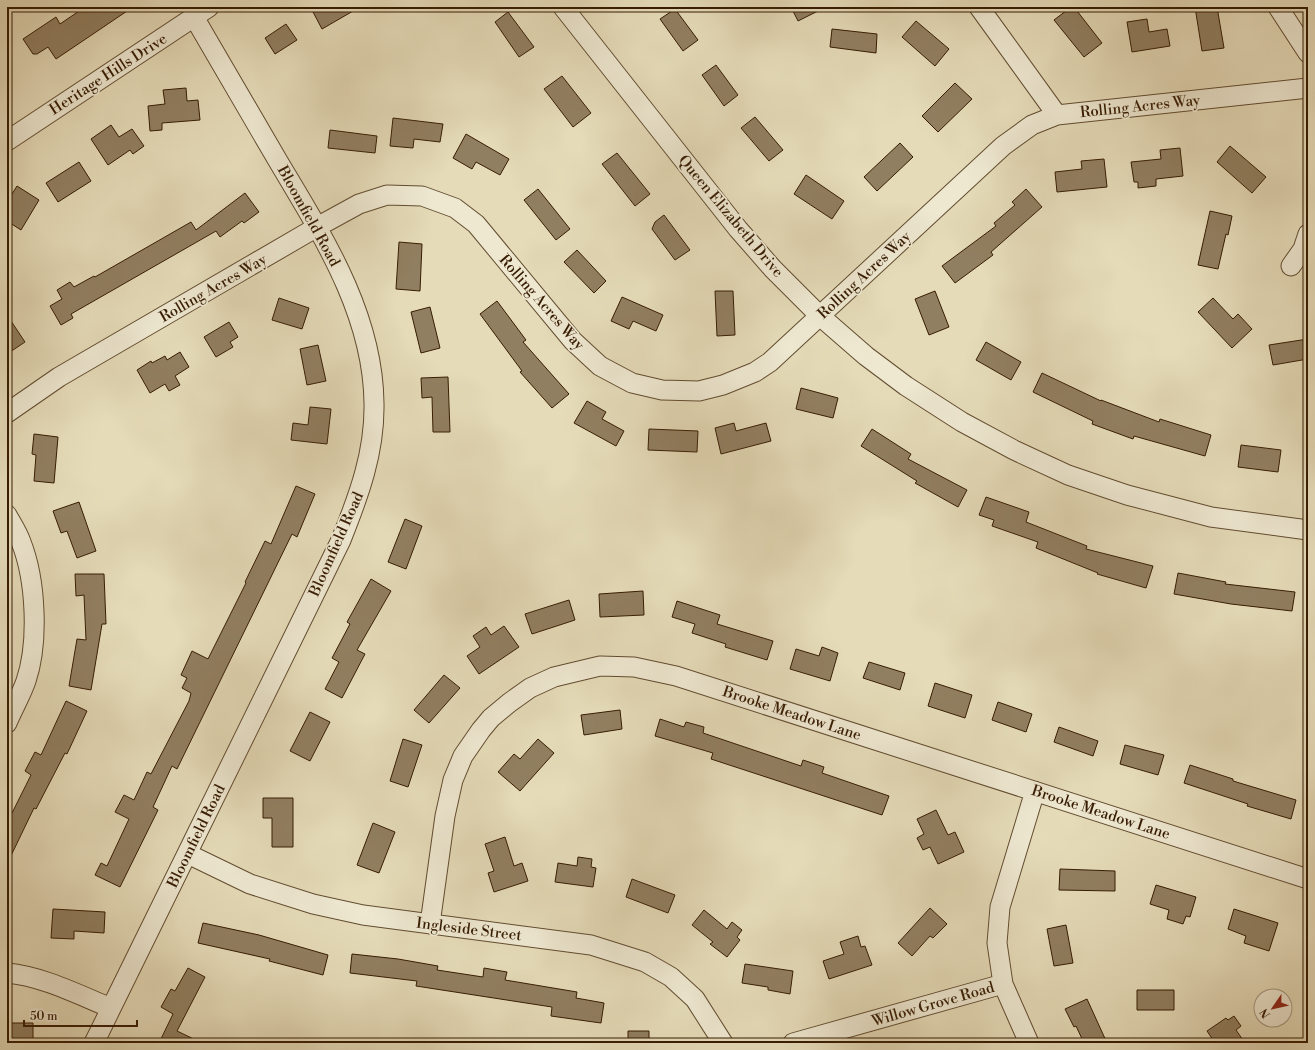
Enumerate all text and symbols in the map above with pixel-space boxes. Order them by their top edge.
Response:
street label: Heritage Hills Drive [46,29,171,119]
street label: Rolling Acres Way [1079,91,1202,122]
street label: Queen Elizabeth Drive [674,151,787,281]
street label: Bloomfield Road [272,162,344,271]
street label: Rolling Acres Way [814,227,915,323]
street label: Rolling Acres Way [156,250,271,327]
street label: Rolling Acres Way [495,251,589,355]
street label: Bloomfield Road [304,488,368,600]
street label: Brooke Meadow Lane [719,682,864,745]
street label: Bloomfield Road [163,781,230,892]
street label: Brooke Meadow Lane [1028,781,1173,844]
street label: Ingleside Street [415,914,523,945]
street label: Willow Grove Road [869,978,997,1031]
north arrow [1253,988,1293,1028]
scale bar [24,1002,137,1028]
text: N [1257,1005,1274,1021]
text: 50 m [30,1009,58,1024]

